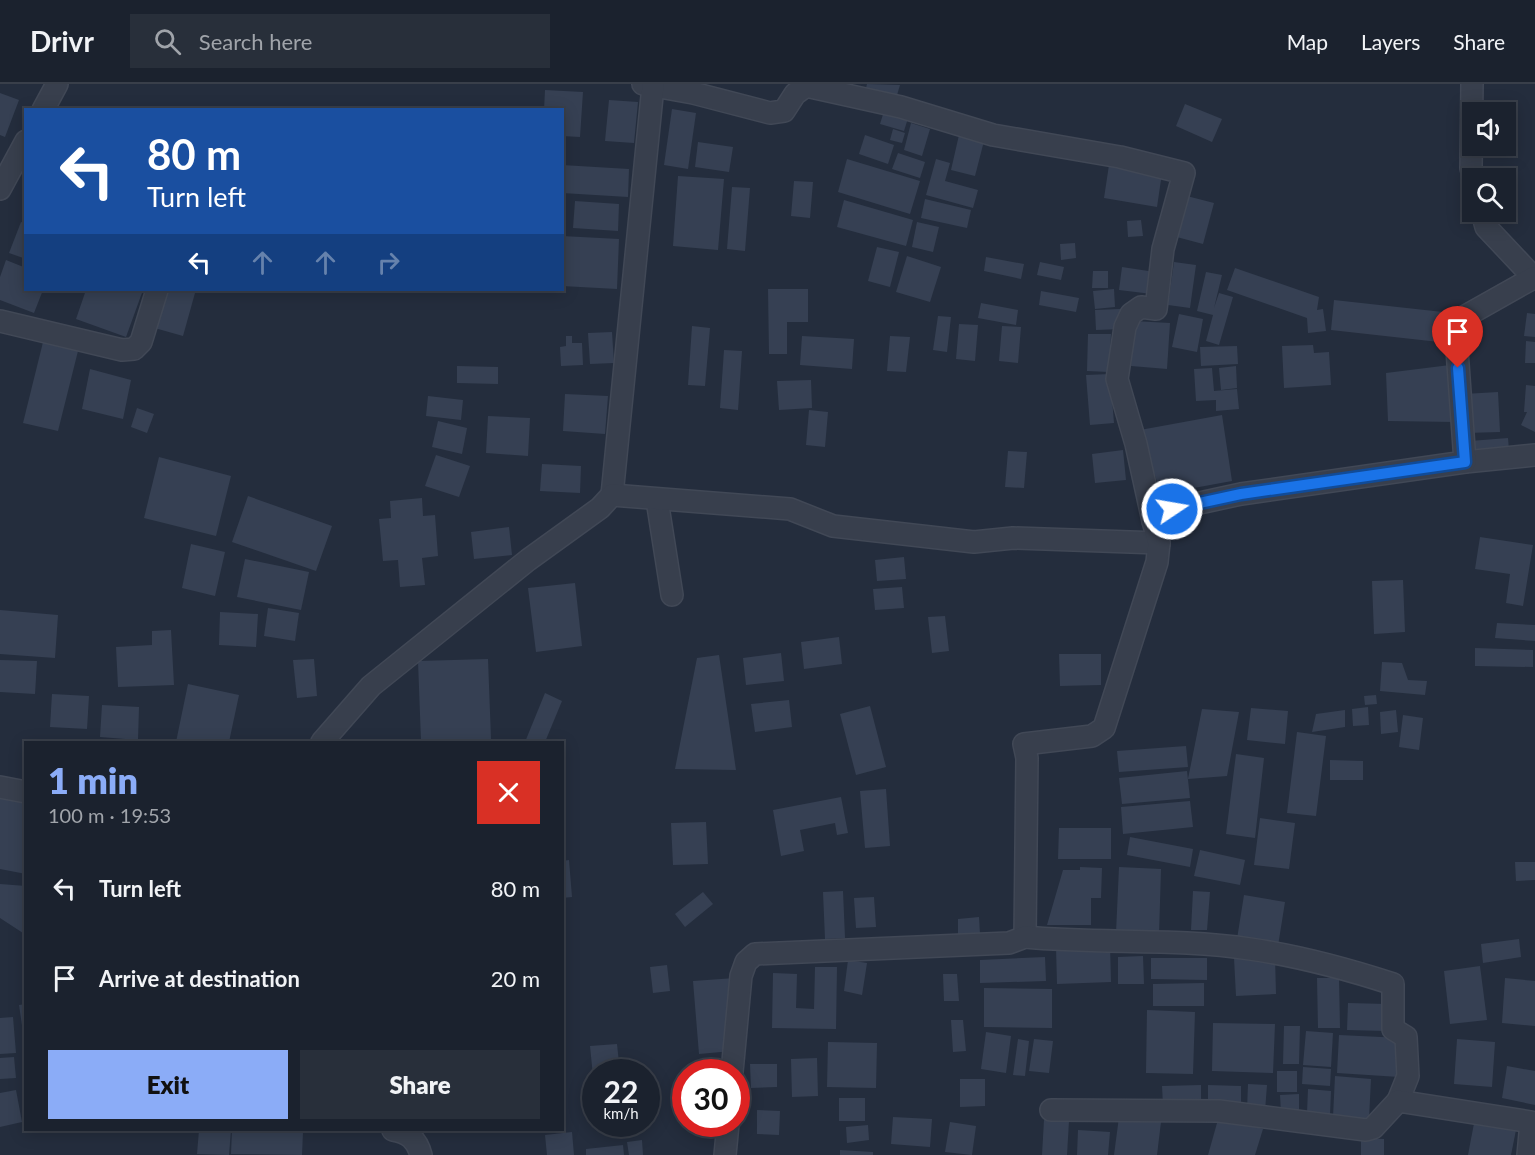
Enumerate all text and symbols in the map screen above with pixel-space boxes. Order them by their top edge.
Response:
search box [130,14,550,68]
text: Drivr [30,24,94,58]
icon: search [151,25,184,58]
text: Search here [199,28,312,55]
text: Map [1287,29,1328,54]
text: Layers [1361,29,1420,54]
text: Share [1453,29,1505,54]
map controls [1462,102,1516,222]
button: sound [1462,102,1516,156]
text: 80 m [147,129,241,179]
icon: left [48,132,126,210]
button: search [1462,168,1516,222]
text: Turn left [147,180,246,213]
icon: left [183,246,216,279]
icon: ahead [246,246,279,279]
icon: ahead [309,246,342,279]
icon: right [372,246,405,279]
pin [1432,306,1483,368]
icon: arrive [1441,315,1474,348]
position arrow [1140,477,1204,541]
text: 1 min [48,758,138,802]
button: close [477,761,540,824]
text: 100 m · 19:53 [48,803,171,827]
icon: left [48,872,81,905]
text: Turn left [99,875,181,902]
text: 80 m [491,875,540,902]
icon: arrive [48,962,81,995]
text: Arrive at destination [99,965,300,992]
text: 20 m [491,965,540,992]
button: Exit [48,1050,288,1119]
button: Share [300,1050,540,1119]
speed limit sign: 30 [672,1059,750,1137]
text: 22 [604,1073,638,1109]
text: km/h [603,1104,639,1122]

